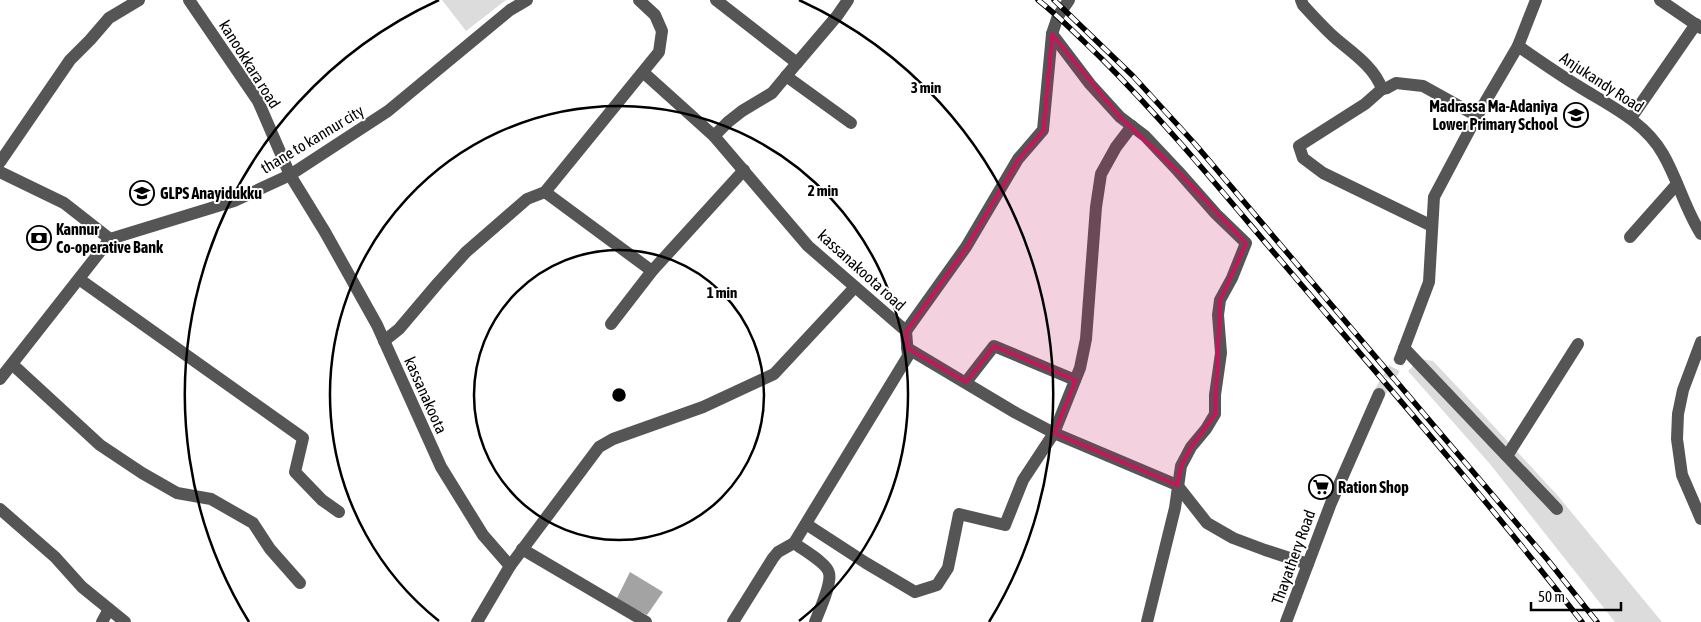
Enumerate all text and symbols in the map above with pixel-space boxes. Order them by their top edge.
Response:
street label: kanookkara road [216,17,284,111]
street label: Anjukandy Road [1556,48,1647,117]
text: 3 min [911,79,941,96]
place label: Madrassa Ma-Adaniya Lower Primary School [1429,97,1559,133]
street label: thane to kannur city [257,101,367,178]
school or university icon: Madrassa Ma-Adaniya Lower Primary School [1563,102,1589,128]
school or university icon: GLPS Anayidukku [129,180,155,206]
text: 2 min [808,182,838,199]
place label: GLPS Anayidukku [160,184,262,202]
place label: Kannur Co-operative Bank [56,220,164,256]
bank icon: Kannur Co-operative Bank [26,225,52,251]
street label: kassanakoota road [814,226,910,314]
text: 1 min [707,284,737,301]
street label: kassanakoota [401,354,451,436]
centre of rings [610,386,628,404]
supermarket icon: Ration Shop [1308,474,1334,500]
place label: Ration Shop [1338,478,1409,496]
street label: Thayathery Road [1268,507,1319,607]
scale bar [1531,580,1621,612]
text: 50 m [1538,588,1565,605]

